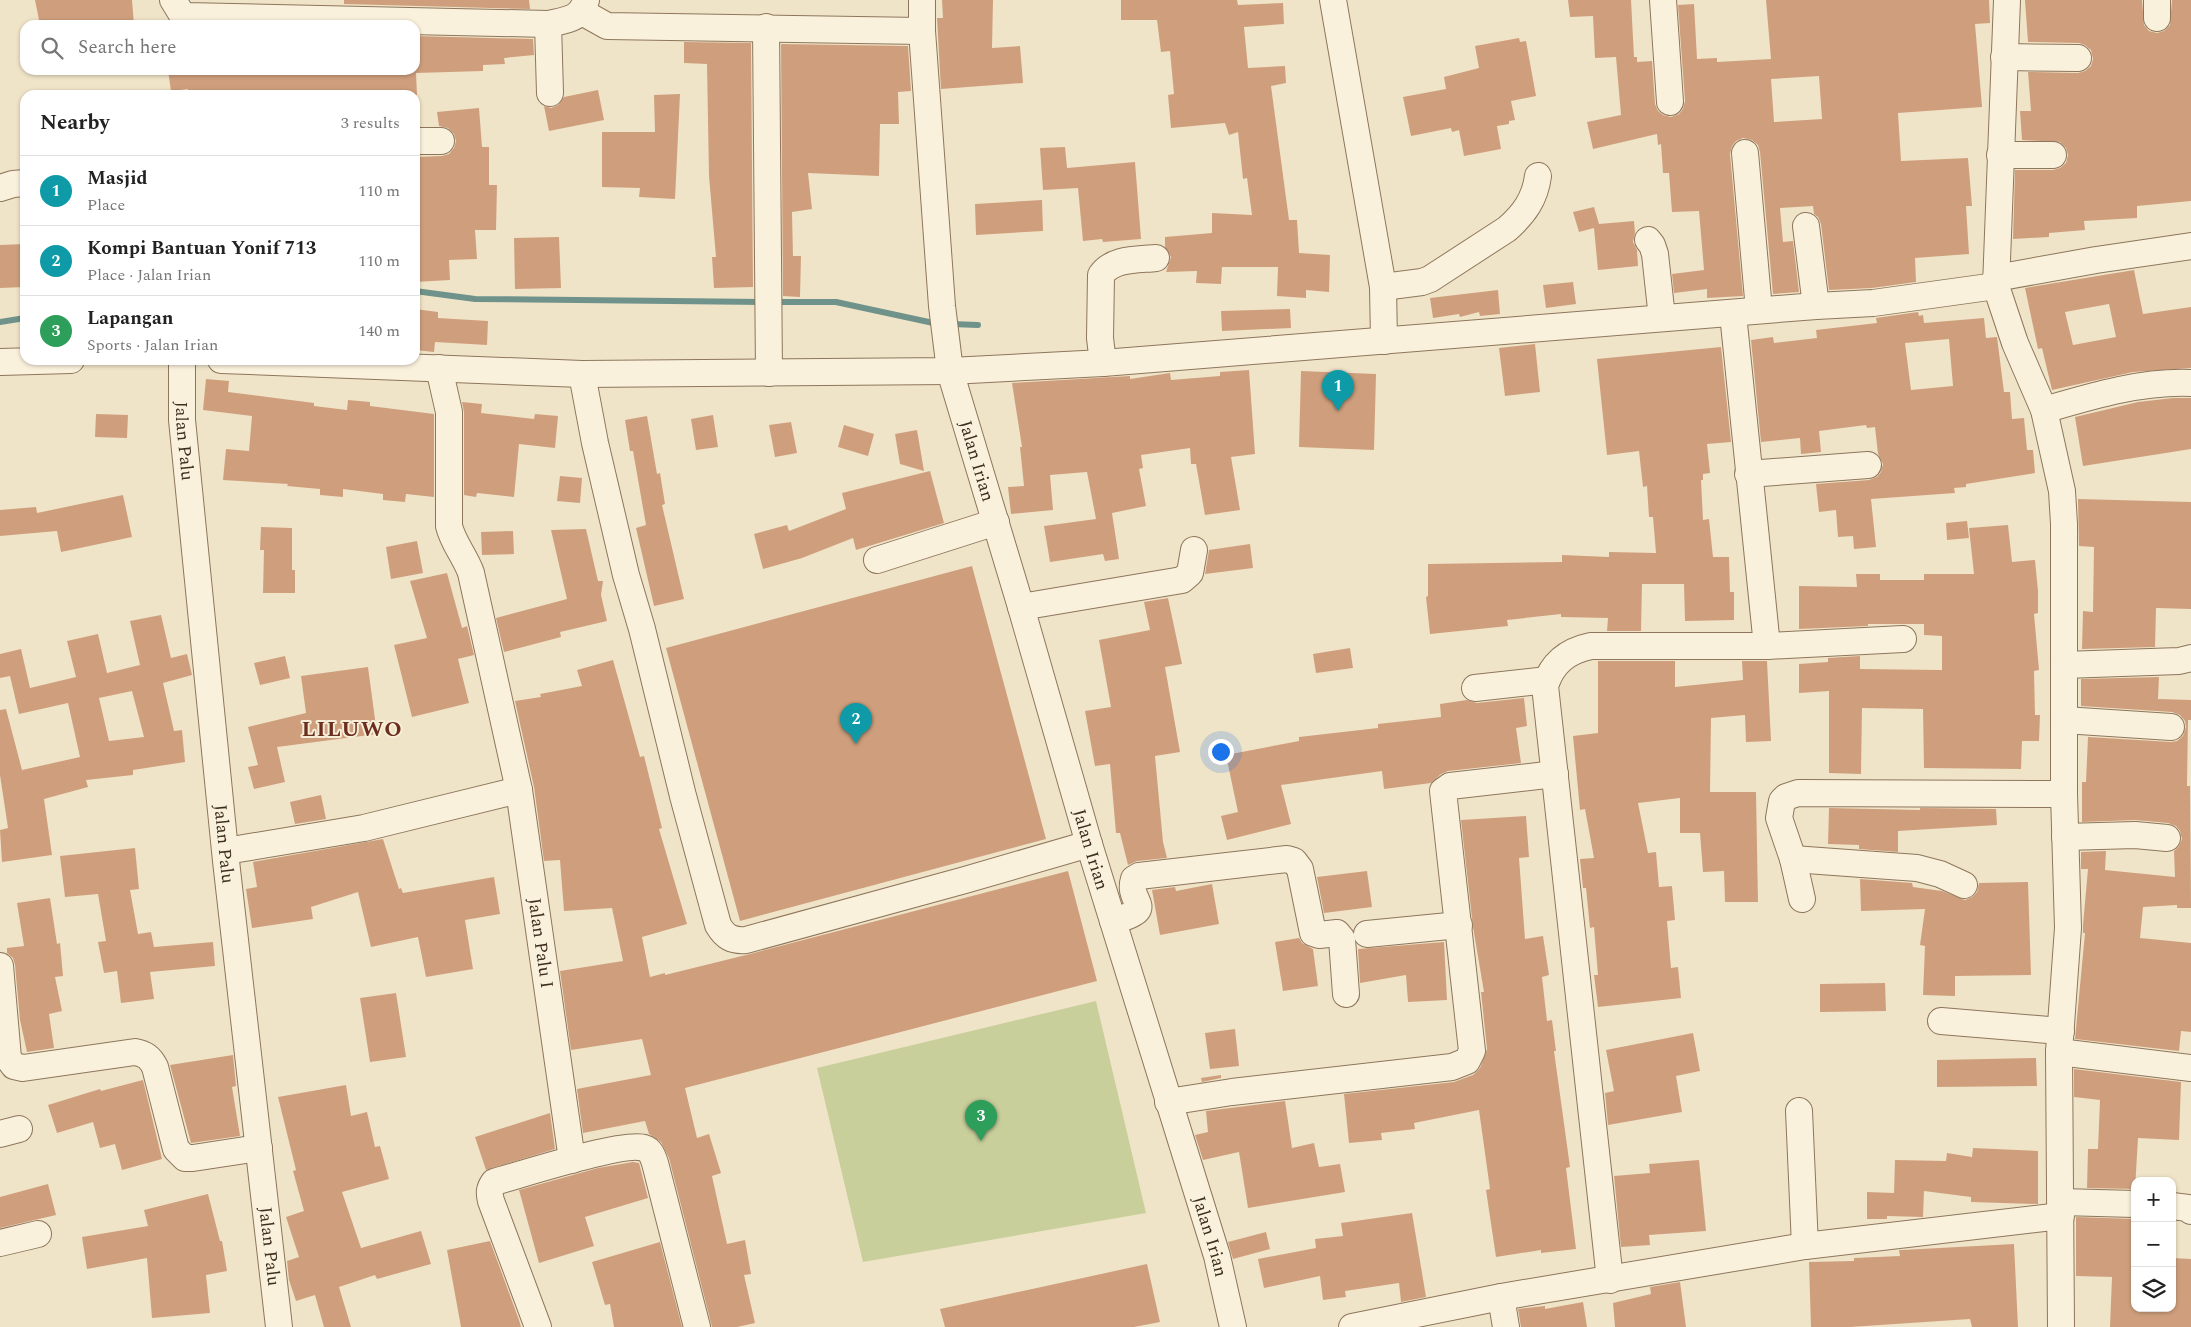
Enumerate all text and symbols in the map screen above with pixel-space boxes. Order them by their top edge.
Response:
search box [20,20,420,75]
text: Search here [78,33,177,62]
icon: search [38,34,66,62]
text: Nearby [40,107,110,139]
text: 3 results [341,111,400,135]
text: Masjid [87,164,148,193]
text: 1 [52,179,60,203]
text: 110 m [358,179,400,203]
text: Place [87,193,125,217]
text: Kompi Bantuan Yonif 713 [87,234,316,263]
text: 2 [52,249,60,273]
text: 110 m [358,249,400,273]
text: Place · Jalan Irian [87,263,211,287]
text: Lapangan [87,304,174,333]
text: 3 [52,319,60,343]
text: 140 m [358,319,400,343]
text: Sports · Jalan Irian [87,333,218,357]
pin: 1 [1322,370,1354,411]
street label: Jalan Palu [168,401,201,482]
street label: Jalan Irian [952,417,1001,505]
pin: 2 [840,703,872,744]
district label: LILUWO [301,713,403,746]
your location [1208,739,1234,765]
street label: Jalan Palu [206,803,241,885]
street label: Jalan Irian [1066,806,1116,893]
street label: Jalan Palu I [521,896,560,990]
pin: 3 [965,1100,997,1141]
map controls [2131,1177,2176,1312]
button: + [2131,1177,2176,1222]
street label: Jalan Irian [1185,1193,1234,1280]
street label: Jalan Palu [251,1205,287,1287]
button: − [2131,1222,2176,1267]
button: layers [2131,1267,2176,1312]

